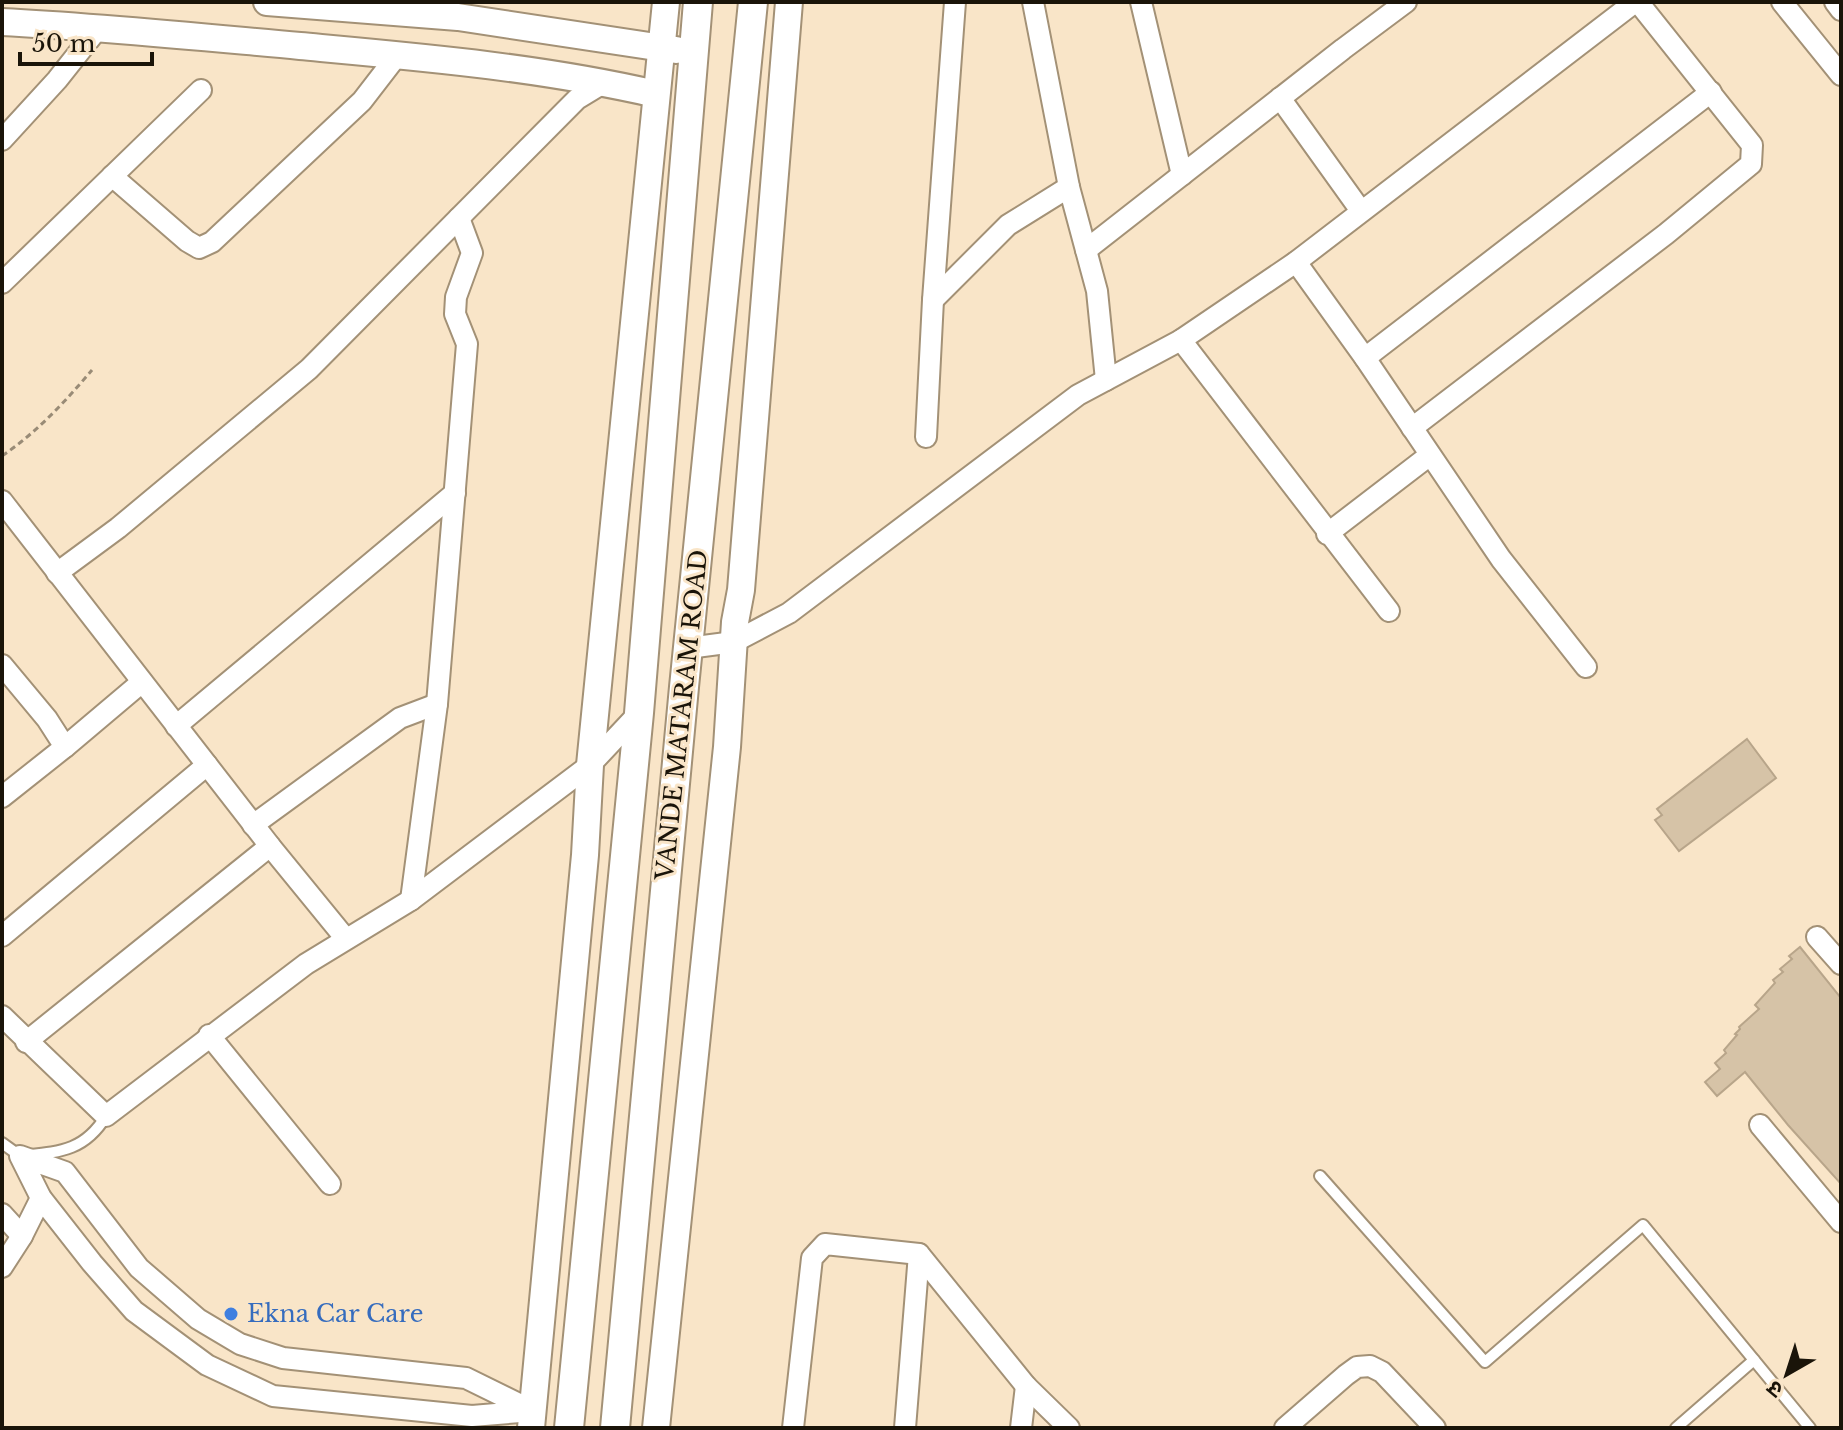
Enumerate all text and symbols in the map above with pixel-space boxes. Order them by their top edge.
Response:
scale bar [20,16,152,66]
text: 50 m [32,29,96,58]
street label: VANDE MATARAM ROAD [650,548,713,883]
place label: Ekna Car Care [247,1299,423,1328]
marker: Ekna Car Care [222,1305,240,1323]
north arrow [1747,1334,1827,1414]
text: उ [1760,1374,1788,1404]

